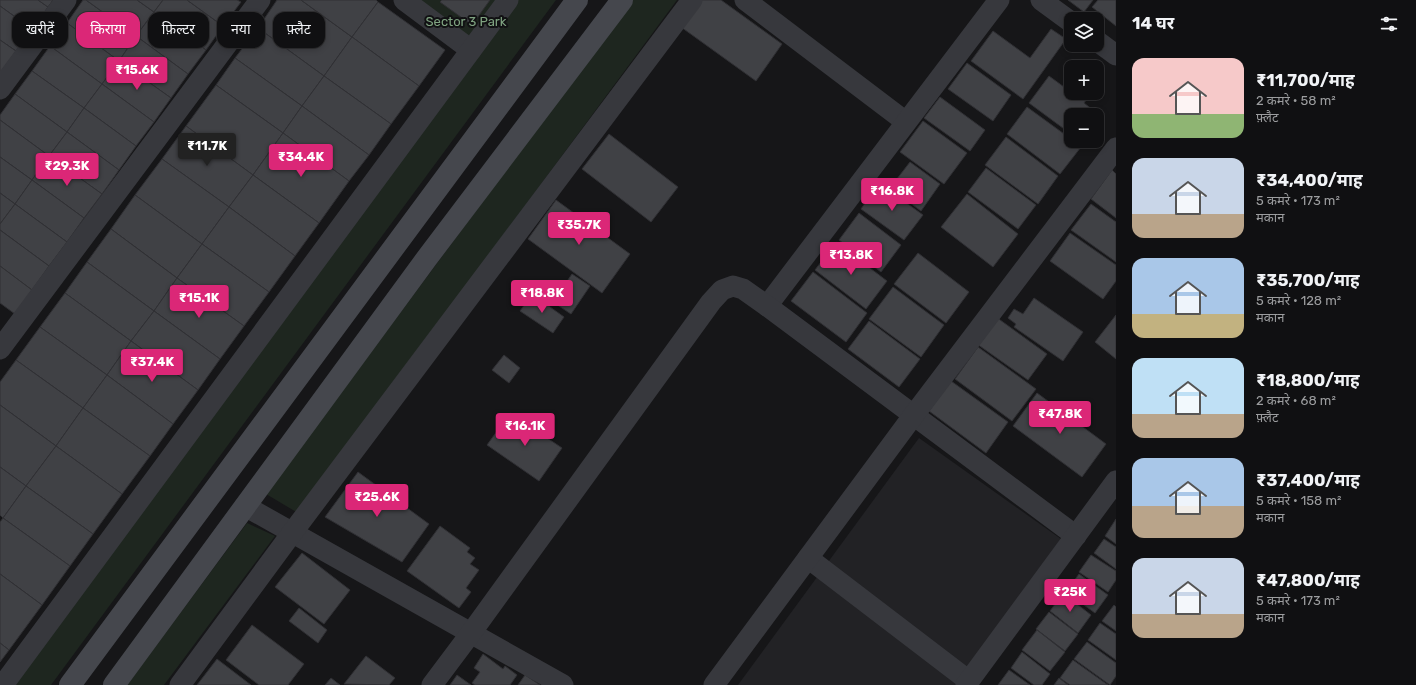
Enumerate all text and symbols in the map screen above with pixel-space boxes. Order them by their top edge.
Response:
chip: खरीदें [12,12,68,48]
chip: किराया [76,12,140,48]
chip: फ़िल्टर [148,12,209,48]
chip: नया [217,12,265,48]
chip: फ़्लैट [273,12,325,48]
map controls [1064,12,1104,148]
button: layers [1064,12,1104,52]
text: 14 घर [1132,13,1174,33]
icon: filters [1378,13,1400,35]
park label: Sector 3 Park [426,14,507,29]
pin: ₹15.6K [104,57,170,91]
button: + [1064,60,1104,100]
text: ₹15.6K [115,62,159,77]
text: ₹11,700/माह [1256,70,1355,90]
icon: home [1164,74,1212,122]
text: 2 कमरे · 58 m² [1256,93,1336,108]
button: − [1064,108,1104,148]
text: फ़्लैट [1256,110,1279,125]
pin: ₹11.7K [174,133,240,167]
text: ₹11.7K [187,138,227,153]
pin: ₹34.4K [268,144,334,178]
text: ₹34.4K [278,149,324,164]
pin: ₹29.3K [34,153,100,187]
text: ₹29.3K [45,158,89,173]
text: ₹34,400/माह [1256,170,1363,190]
icon: home [1164,174,1212,222]
pin: ₹16.8K [859,178,925,212]
text: ₹16.8K [870,183,914,198]
text: 5 कमरे · 173 m² [1256,193,1340,208]
text: मकान [1256,210,1284,225]
pin: ₹35.7K [546,212,612,246]
text: ₹35.7K [557,217,601,232]
pin: ₹13.8K [818,242,884,276]
text: ₹13.8K [829,247,873,262]
text: ₹35,700/माह [1256,270,1360,290]
icon: home [1164,274,1212,322]
pin: ₹18.8K [509,280,575,314]
pin: ₹15.1K [166,285,232,319]
text: ₹18.8K [520,285,564,300]
text: ₹15.1K [179,290,219,305]
text: 5 कमरे · 128 m² [1256,293,1341,308]
text: मकान [1256,310,1284,325]
pin: ₹37.4K [119,349,185,383]
text: ₹37.4K [130,354,174,369]
text: ₹18,800/माह [1256,370,1360,390]
icon: home [1164,374,1212,422]
text: 2 कमरे · 68 m² [1256,393,1336,408]
pin: ₹47.8K [1027,401,1093,435]
text: ₹47.8K [1038,406,1082,421]
text: फ़्लैट [1256,410,1279,425]
pin: ₹16.1K [492,413,558,447]
text: ₹16.1K [505,418,545,433]
text: ₹37,400/माह [1256,470,1360,490]
icon: home [1164,474,1212,522]
pin: ₹25.6K [344,484,410,518]
text: ₹25.6K [354,489,400,504]
text: 5 कमरे · 158 m² [1256,493,1341,508]
text: मकान [1256,510,1284,525]
text: ₹47,800/माह [1256,570,1360,590]
icon: home [1164,574,1212,622]
pin: ₹25K [1046,579,1094,613]
text: ₹25K [1053,584,1087,599]
text: 5 कमरे · 173 m² [1256,593,1340,608]
text: मकान [1256,610,1284,625]

